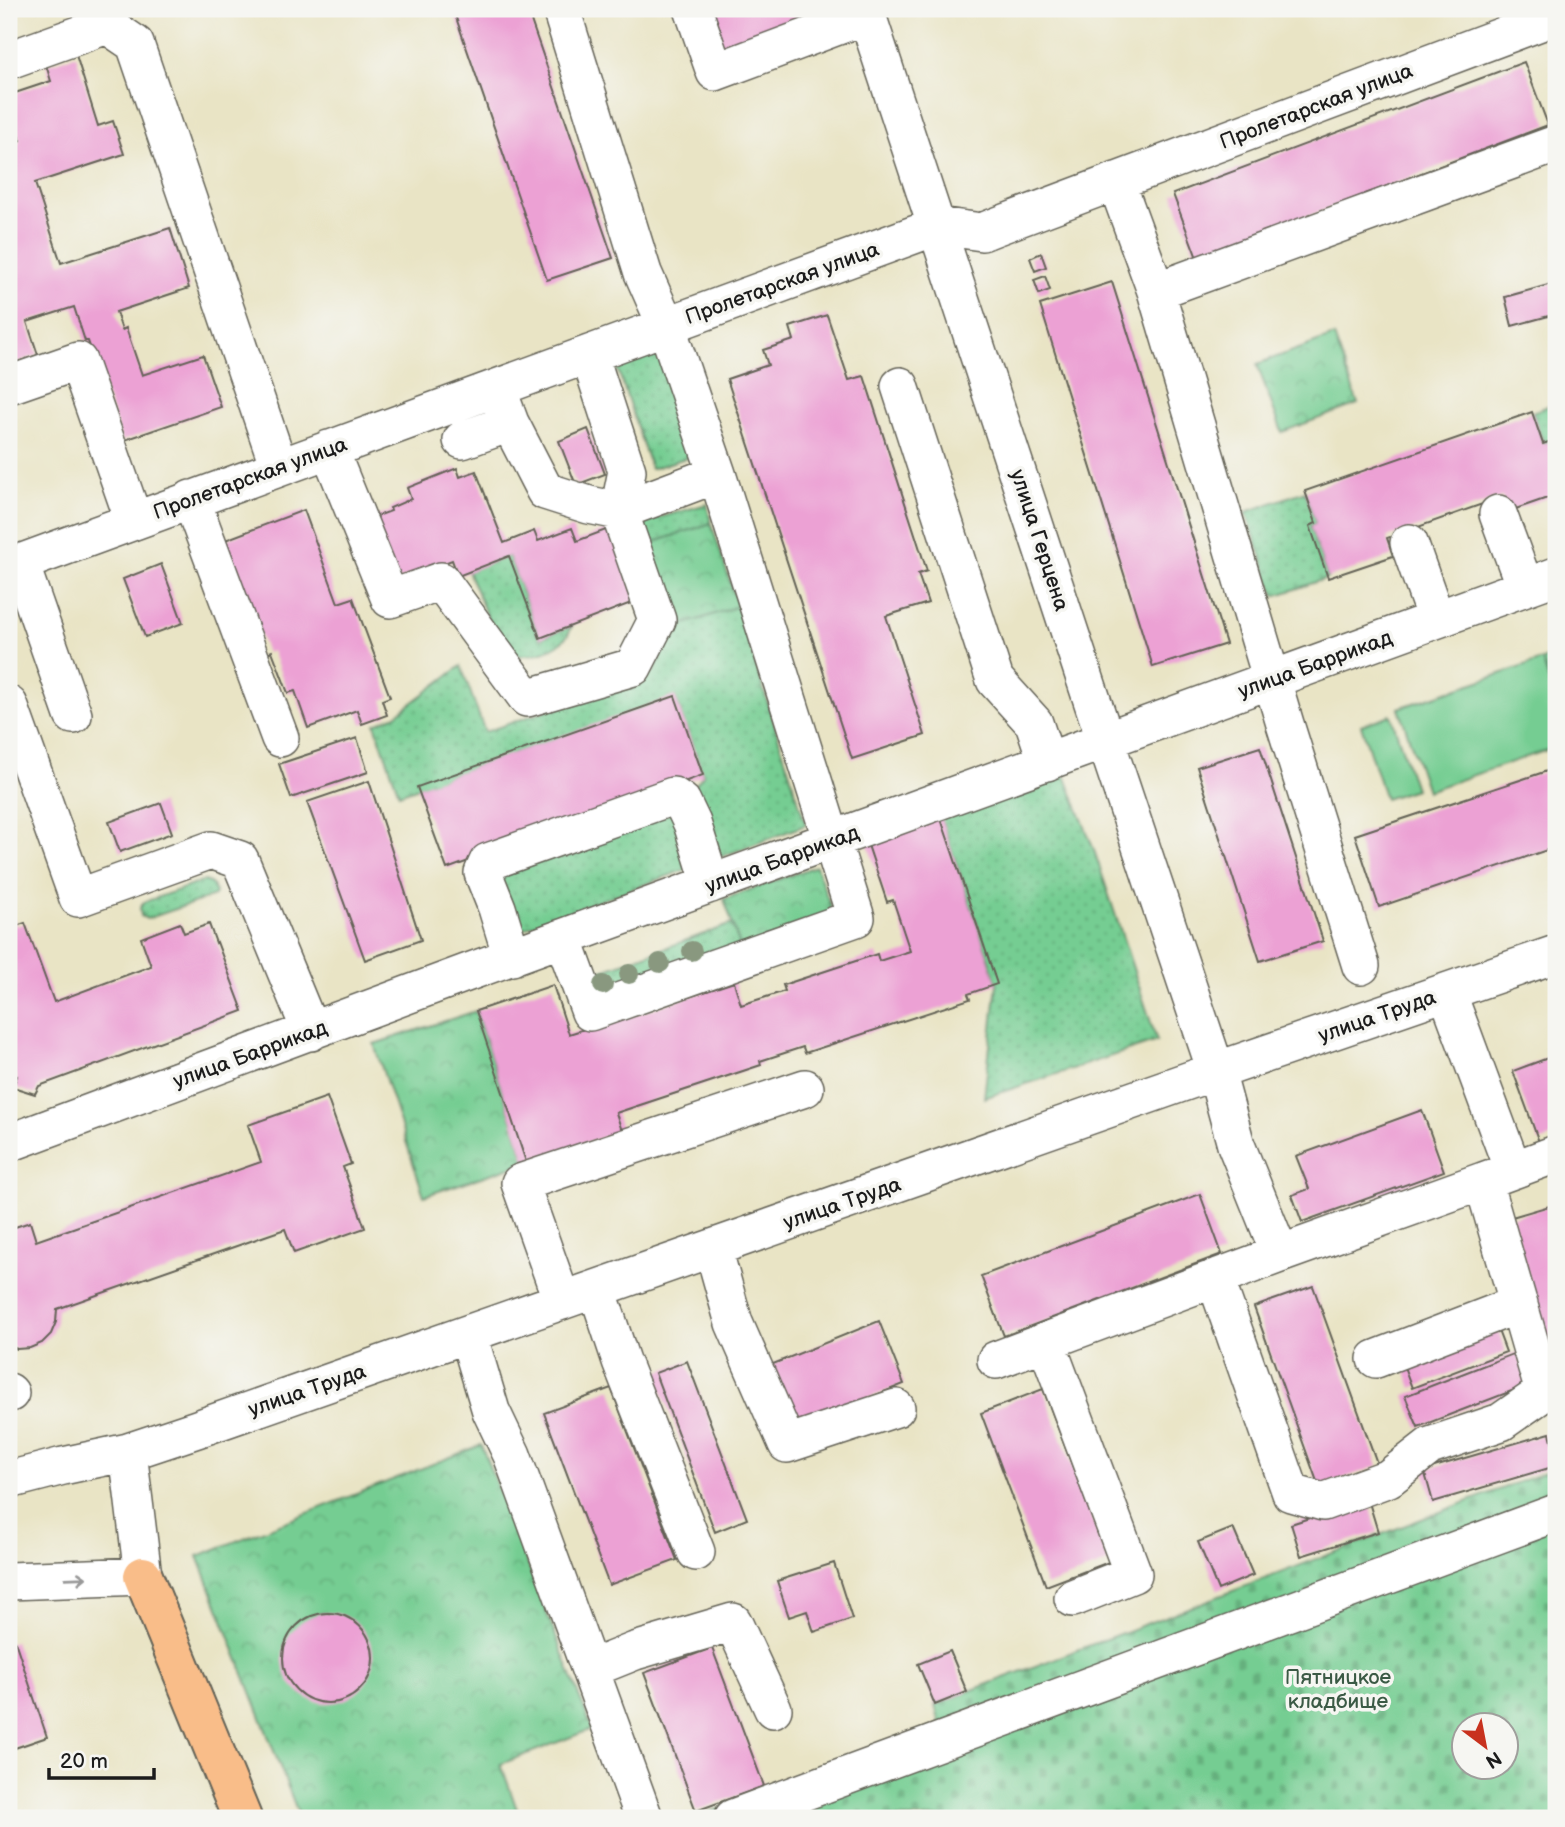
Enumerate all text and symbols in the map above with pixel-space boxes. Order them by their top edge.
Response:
street label: Пролетарская улица [1216,58,1417,155]
street label: Пролетарская улица [682,237,883,330]
street label: Пролетарская улица [150,432,351,525]
street label: улица Герцена [1005,466,1074,615]
street label: улица Баррикад [1235,625,1396,704]
street label: улица Баррикад [702,820,863,899]
street label: улица Труда [1315,984,1440,1048]
street label: улица Баррикад [170,1015,331,1094]
street label: улица Труда [780,1171,905,1235]
street label: улица Труда [245,1358,370,1422]
one-way arrow [64,1572,87,1585]
park label: Пятницкое кладбище [1285,1665,1392,1714]
north arrow [1450,1712,1520,1782]
scale bar [49,1736,154,1780]
text: N [1481,1746,1505,1773]
text: 20 m [60,1749,108,1774]

